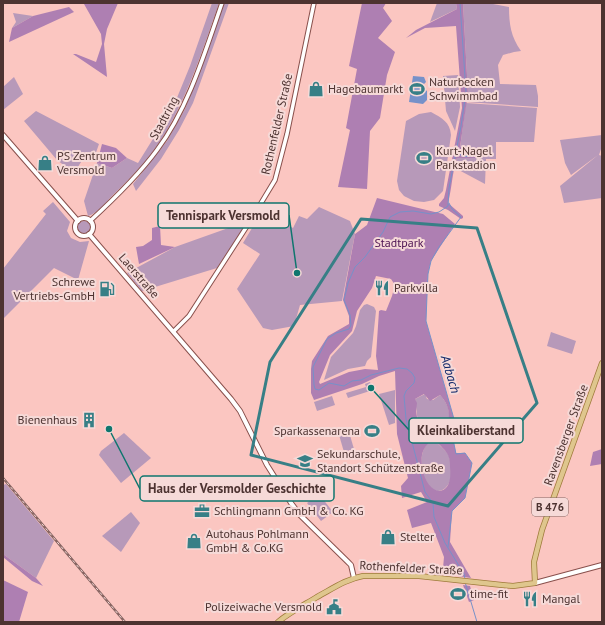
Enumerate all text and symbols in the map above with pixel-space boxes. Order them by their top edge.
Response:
street label: Rothenfelder Straße [258,72,295,176]
place label: Naturbecken Schwimmbad [429,74,498,103]
shop icon: Hagebaumarkt [307,80,325,98]
sports icon: Naturbecken Schwimmbad [408,80,426,98]
place label: Hagebaumarkt [328,81,403,96]
street label: Stadtring [146,93,181,142]
place label: Kurt-Nagel Parkstadion [436,143,496,172]
place label: PS Zentrum Versmold [56,148,116,177]
sports icon: Kurt-Nagel Parkstadion [415,149,433,167]
shop icon: PS Zentrum Versmold [36,154,54,172]
callout: Tennispark Versmold [158,203,289,228]
text: Tennispark Versmold [166,207,280,224]
park label: Stadtpark [374,235,424,250]
street label: Laerstraße [116,250,163,301]
place label: Schrewe Vertriebs-GmbH [12,274,95,303]
restaurant icon: Parkvilla [373,279,391,297]
fuel station icon: Schrewe Vertriebs-GmbH [98,280,116,298]
place label: Parkvilla [394,280,438,295]
water label: Aabach [437,352,464,395]
street label: Ravensberger Straße [540,382,591,487]
building icon: Bienenhaus [80,411,98,429]
place label: Bienenhaus [17,412,77,427]
callout: Kleinkaliberstand [409,418,523,443]
sports icon: Sparkassenarena [363,422,381,440]
text: Kleinkaliberstand [417,422,515,439]
place label: Sparkassenarena [274,423,360,438]
place label: Sekundarschule, Standort Schützenstraße [317,446,444,475]
school or university icon: Sekundarschule, Standort Schützenstraße [296,452,314,470]
callout: Haus der Versmolder Geschichte [140,476,334,501]
text: Haus der Versmolder Geschichte [148,480,326,497]
road number: B 476 [532,498,568,516]
office icon: Schlingmann GmbH & Co. KG [193,502,211,520]
place label: Schlingmann GmbH & Co. KG [214,503,364,518]
place label: Autohaus Pohlmann GmbH & Co.KG [206,526,309,555]
shop icon: Stelter [379,528,397,546]
place label: Stelter [400,529,434,544]
shop icon: Autohaus Pohlmann GmbH & Co.KG [185,532,203,550]
street label: Rothenfelder Straße [359,557,463,578]
sports icon: time-fit [449,585,467,603]
place label: time-fit [470,586,508,601]
restaurant icon: Mangal [521,590,539,608]
place label: Mangal [542,591,580,606]
public building icon: Polizeiwache Versmold [325,598,343,616]
place label: Polizeiwache Versmold [205,599,322,614]

